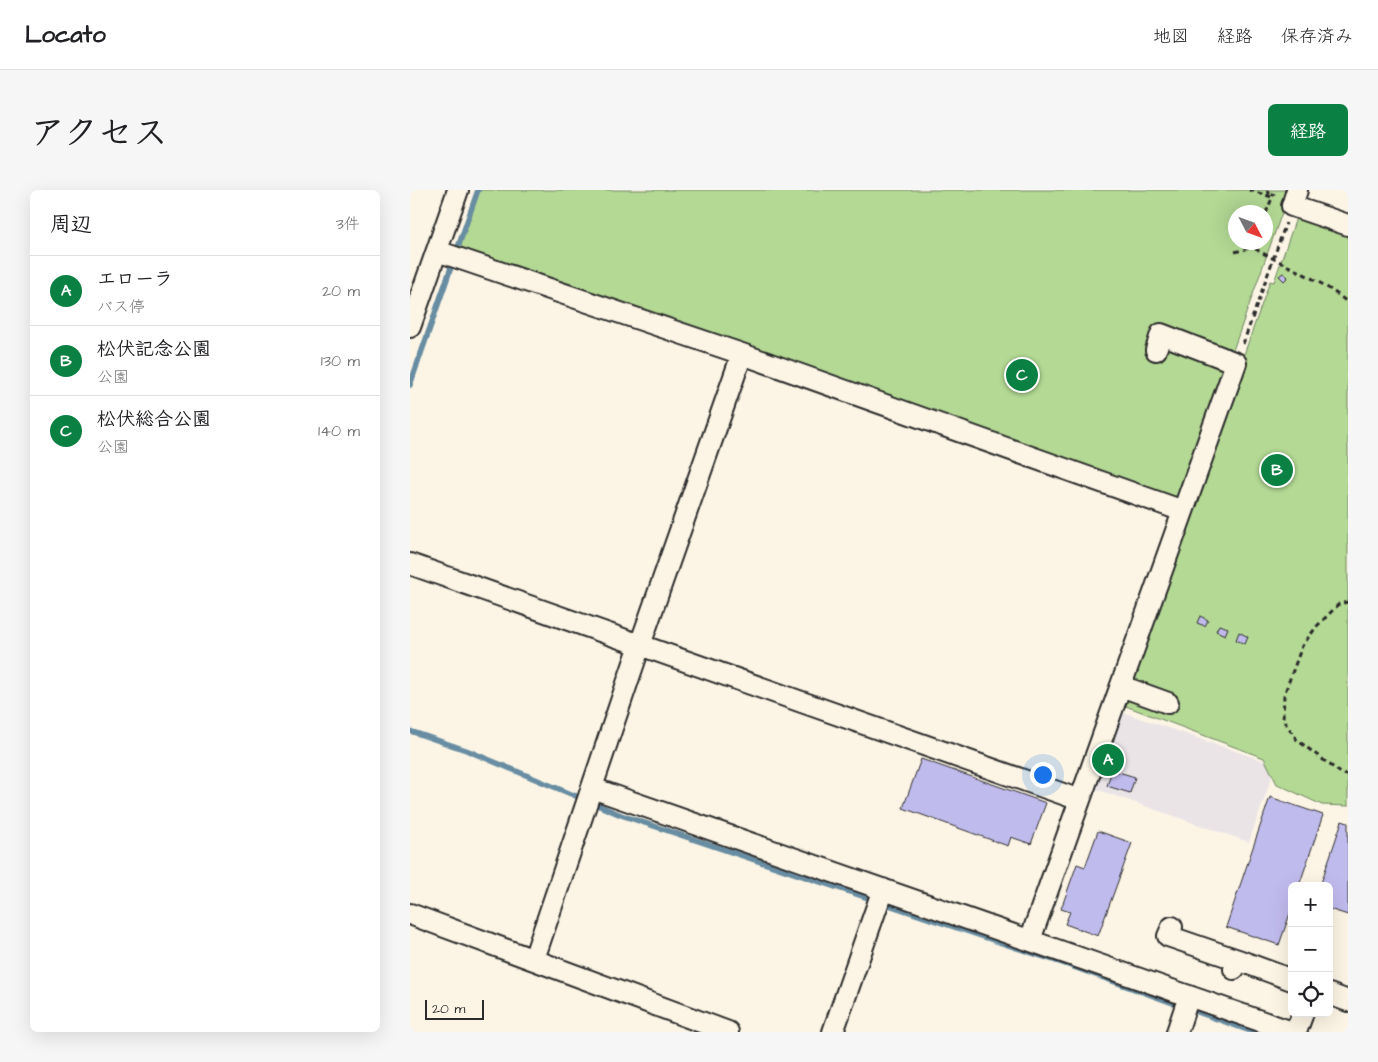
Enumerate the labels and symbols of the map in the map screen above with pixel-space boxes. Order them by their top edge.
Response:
north arrow [1228,205,1273,250]
pin: C [1006,356,1038,394]
pin: B [1261,451,1293,489]
pin: A [1092,741,1124,779]
your location [1030,762,1056,788]
scale bar [425,997,484,1020]

